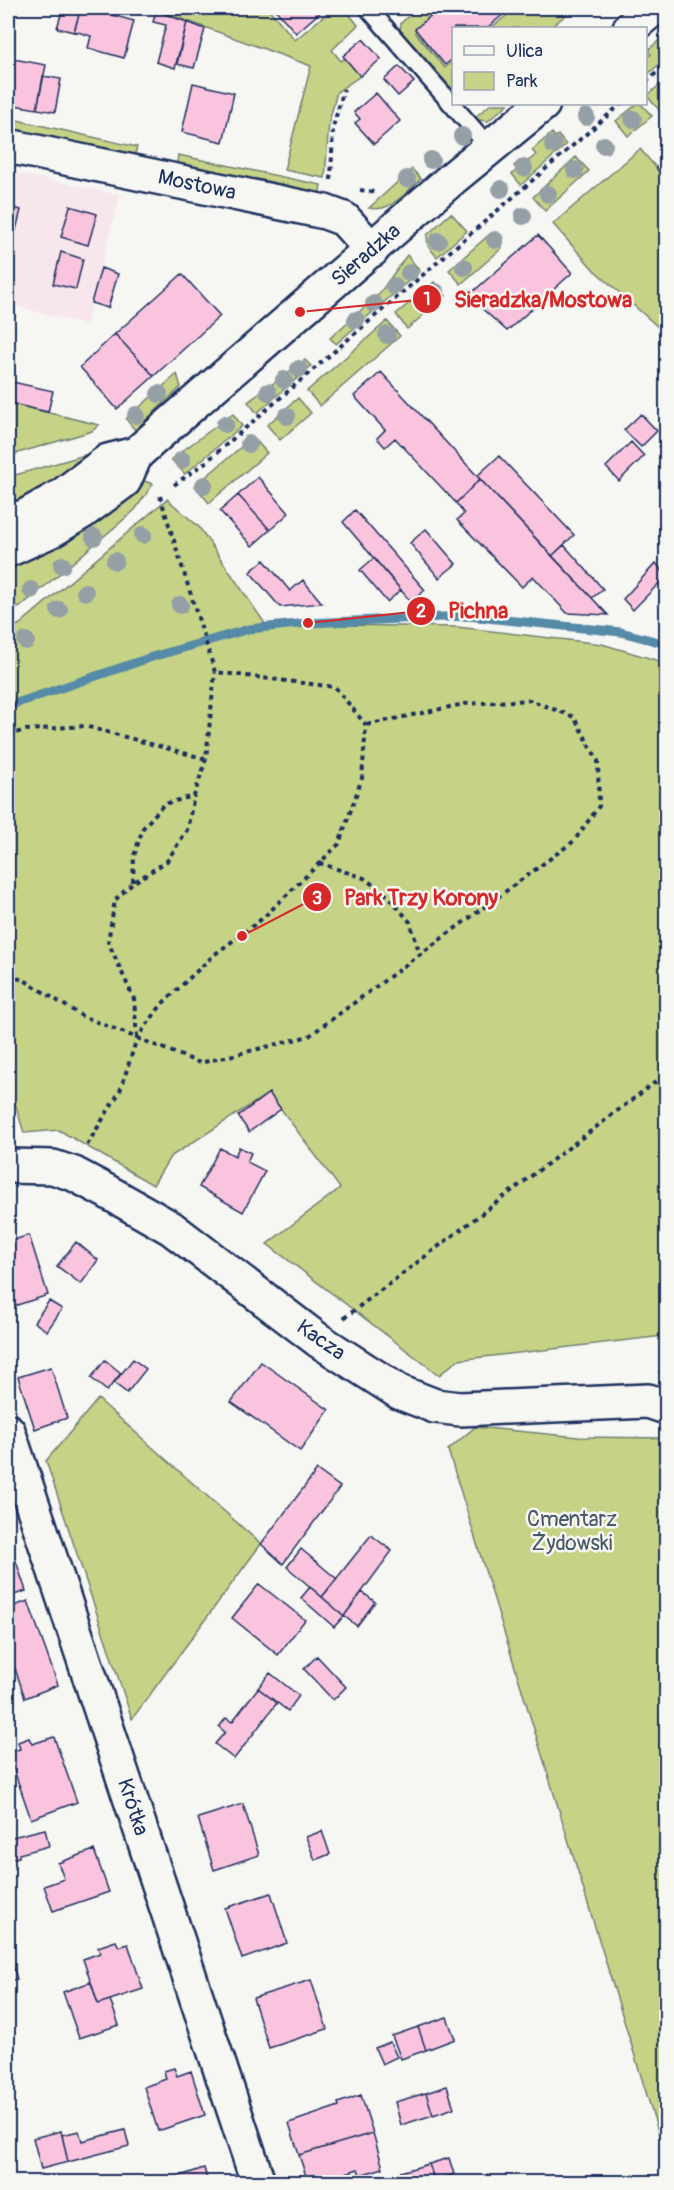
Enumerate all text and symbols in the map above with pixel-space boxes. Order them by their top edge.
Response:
legend [452,27,647,105]
text: Ulica [506,40,543,63]
text: Park [506,70,538,93]
street label: Mostowa [155,164,239,206]
street label: Sieradzka [326,217,406,293]
callout: Sieradzka/Mostowa [412,279,644,319]
text: Sieradzka/Mostowa [454,286,632,314]
text: 1 [423,288,431,311]
callout: Pichna [406,591,520,631]
text: Pichna [448,597,508,625]
text: 2 [416,600,426,623]
callout: Park Trzy Korony [302,877,510,917]
text: Park Trzy Korony [344,884,499,912]
text: 3 [312,887,322,910]
street label: Kacza [291,1314,351,1366]
park label: Cmentarz Żydowski [527,1506,617,1557]
street label: Krótka [111,1775,155,1839]

